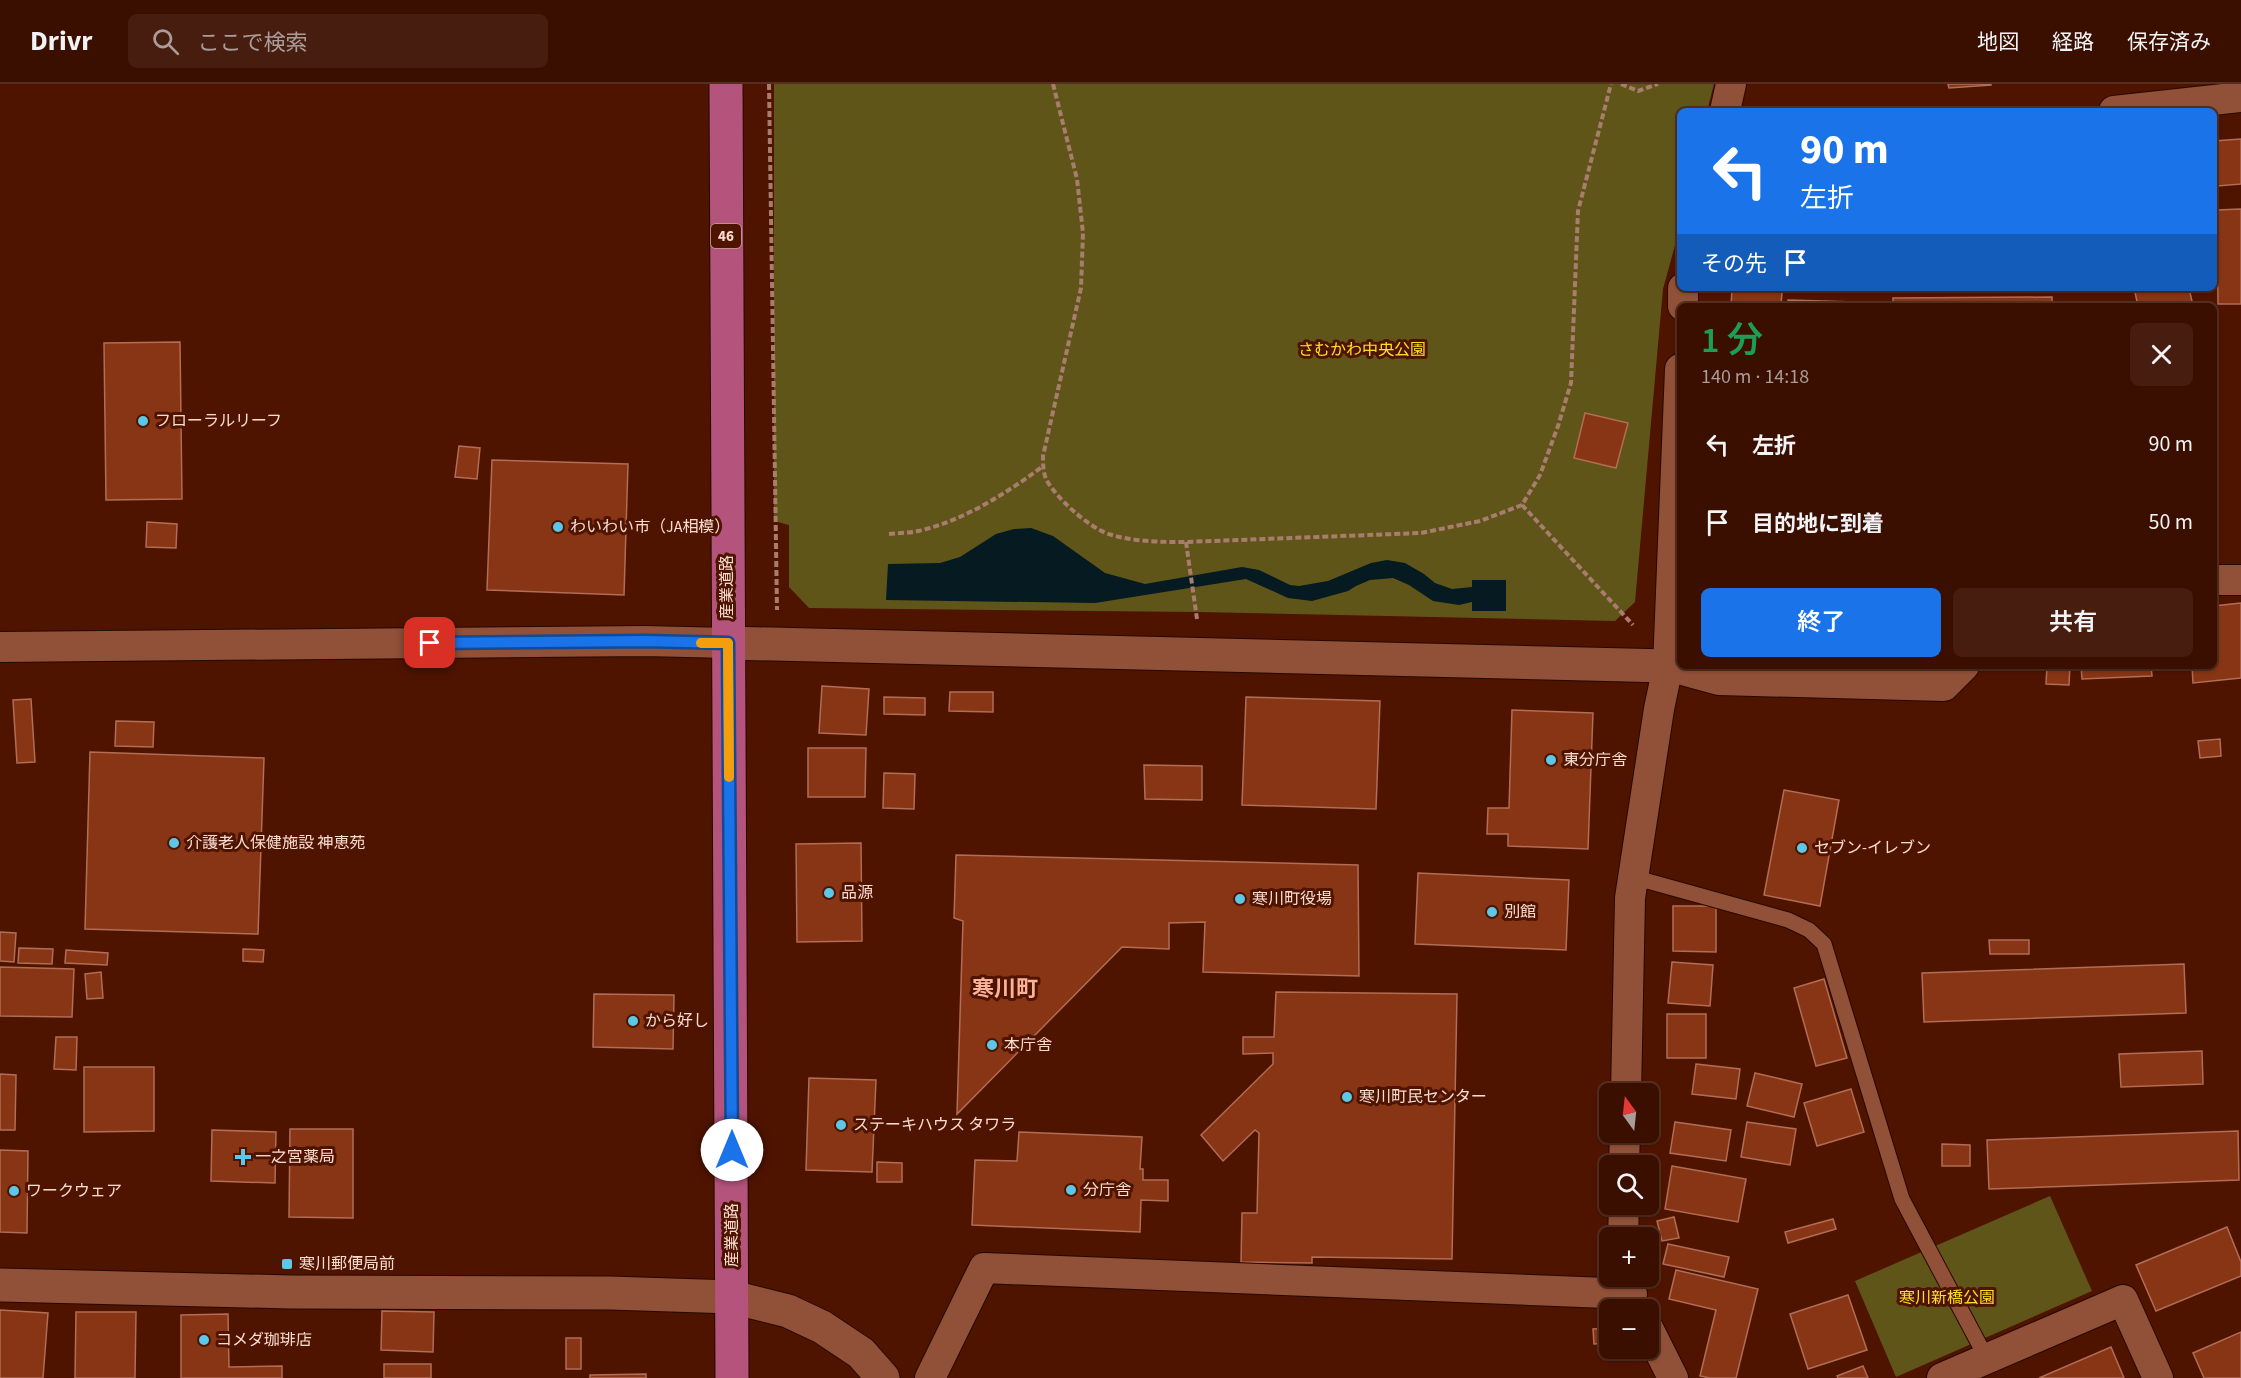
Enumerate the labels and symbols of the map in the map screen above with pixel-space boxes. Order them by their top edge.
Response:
road number: 46 [711,224,741,248]
park label: さむかわ中央公園 [1298,339,1426,361]
place label: フローラルリーフ [155,410,282,432]
marker: フローラルリーフ [136,414,150,428]
place label: わいわい市（JA相模） [570,516,730,538]
marker: わいわい市（JA相模） [551,520,565,534]
street label: 産業道路 [716,555,738,619]
pin [404,617,455,668]
place label: 東分庁舎 [1563,749,1627,771]
marker: 東分庁舎 [1544,753,1558,767]
place label: 介護老人保健施設 神恵苑 [186,832,365,854]
marker: 介護老人保健施設 神恵苑 [167,836,181,850]
place label: セブン-イレブン [1814,837,1931,859]
marker: セブン-イレブン [1795,841,1809,855]
place label: 品源 [841,882,873,904]
marker: 品源 [822,886,836,900]
place label: 寒川町役場 [1252,888,1332,910]
marker: 寒川町役場 [1233,892,1247,906]
place label: 別館 [1504,901,1536,923]
marker: 別館 [1485,905,1499,919]
district label: 寒川町 [972,973,1038,1005]
place label: から好し [645,1010,709,1032]
marker: から好し [626,1014,640,1028]
place label: 本庁舎 [1004,1034,1052,1056]
marker: 本庁舎 [985,1038,999,1052]
north arrow [1599,1083,1659,1143]
place label: 寒川町民センター [1359,1086,1487,1108]
marker: 寒川町民センター [1340,1090,1354,1104]
place label: ステーキハウス タワラ [853,1114,1016,1136]
position arrow [700,1118,764,1182]
marker: ステーキハウス タワラ [834,1118,848,1132]
place label: 一之宮薬局 [255,1146,335,1168]
marker: 一之宮薬局 [236,1150,250,1164]
place label: 分庁舎 [1083,1179,1131,1201]
place label: ワークウェア [26,1180,122,1202]
marker: 分庁舎 [1064,1183,1078,1197]
marker: ワークウェア [7,1184,21,1198]
street label: 産業道路 [721,1203,743,1267]
place label: 寒川郵便局前 [299,1253,395,1275]
marker: 寒川郵便局前 [280,1257,294,1271]
park label: 寒川新橋公園 [1899,1287,1995,1309]
place label: コメダ珈琲店 [216,1329,312,1351]
marker: コメダ珈琲店 [197,1333,211,1347]

